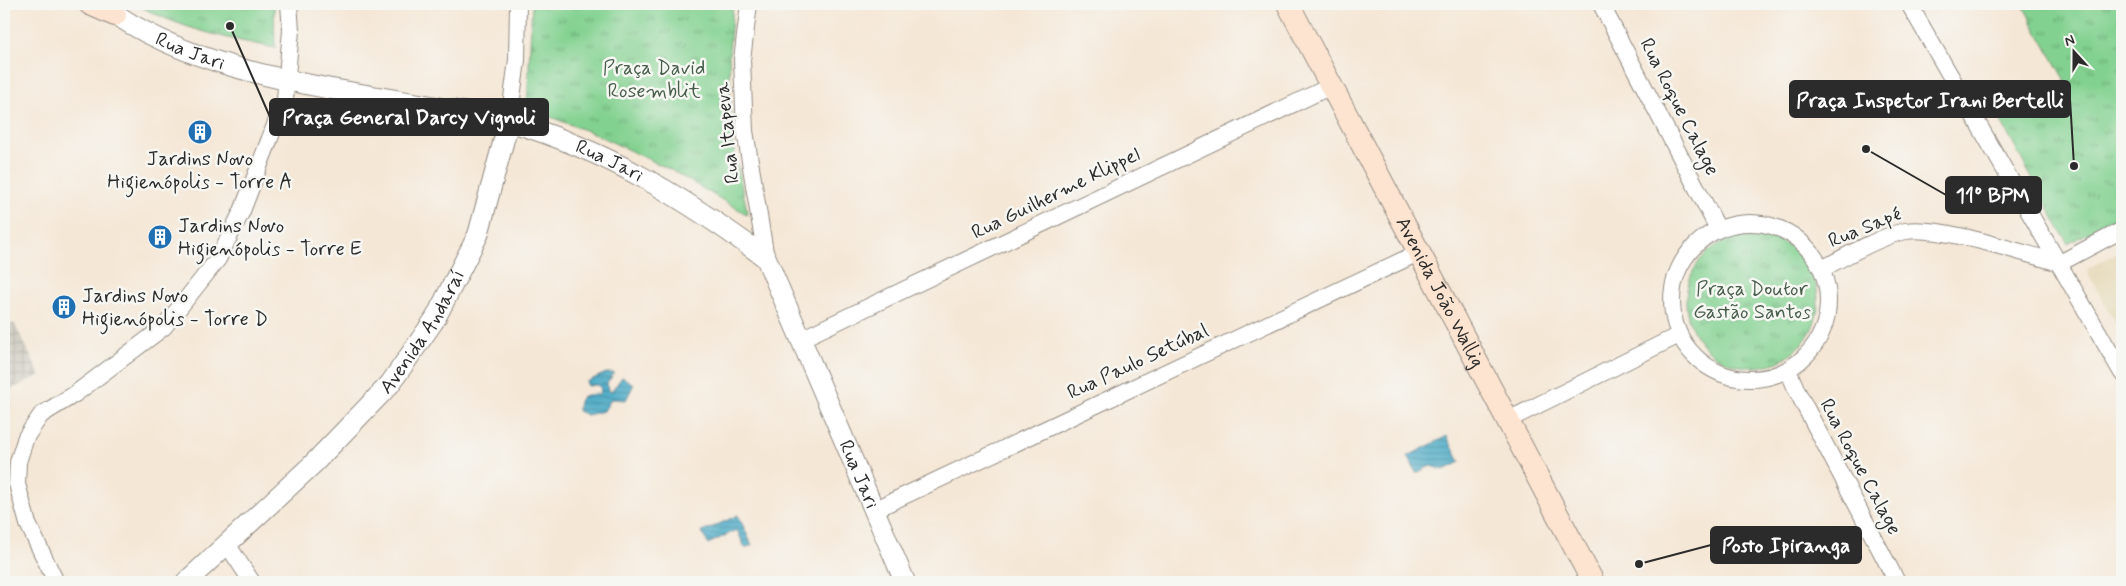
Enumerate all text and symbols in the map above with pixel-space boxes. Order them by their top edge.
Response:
street label: Rua Jari [151,26,228,77]
north arrow [2048,28,2098,78]
text: N [2062,31,2077,51]
street label: Rua Roque Calage [1632,34,1725,181]
park label: Praça David Rosemblit [603,55,705,105]
street label: Rua Itapeva [709,80,747,185]
callout: Praça Inspetor Irani Bertelli [1790,81,2070,117]
text: Praça Inspetor Irani Bertelli [1796,87,2064,115]
callout: Praça General Darcy Vignoli [270,99,548,135]
text: Praça General Darcy Vignoli [282,104,536,132]
building icon: Jardins Novo Higienópolis - Torre A [187,119,213,145]
street label: Rua Jari [571,133,648,189]
street label: Rua Guilherme Klippel [967,141,1145,247]
place label: Jardins Novo Higienópolis - Torre A [107,146,293,198]
callout: 11º BPM [1946,177,2041,213]
text: 11º BPM [1956,182,2030,210]
street label: Rua Sapé [1824,201,1906,255]
street label: Avenida João Wallig [1389,212,1491,373]
place label: Jardins Novo Higienópolis - Torre E [178,213,362,265]
building icon: Jardins Novo Higienópolis - Torre E [147,224,173,250]
street label: Avenida Andaraí [374,265,472,400]
park label: Praça Doutor Gastão Santos [1693,276,1811,326]
place label: Jardins Novo Higienópolis - Torre D [82,283,268,335]
building icon: Jardins Novo Higienópolis - Torre D [51,294,77,320]
street label: Rua Paulo Setúbal [1063,317,1213,407]
street label: Rua Roque Calage [1812,394,1907,540]
street label: Rua Jari [832,436,885,513]
callout: Posto Ipiranga [1711,527,1861,563]
text: Posto Ipiranga [1722,532,1850,560]

